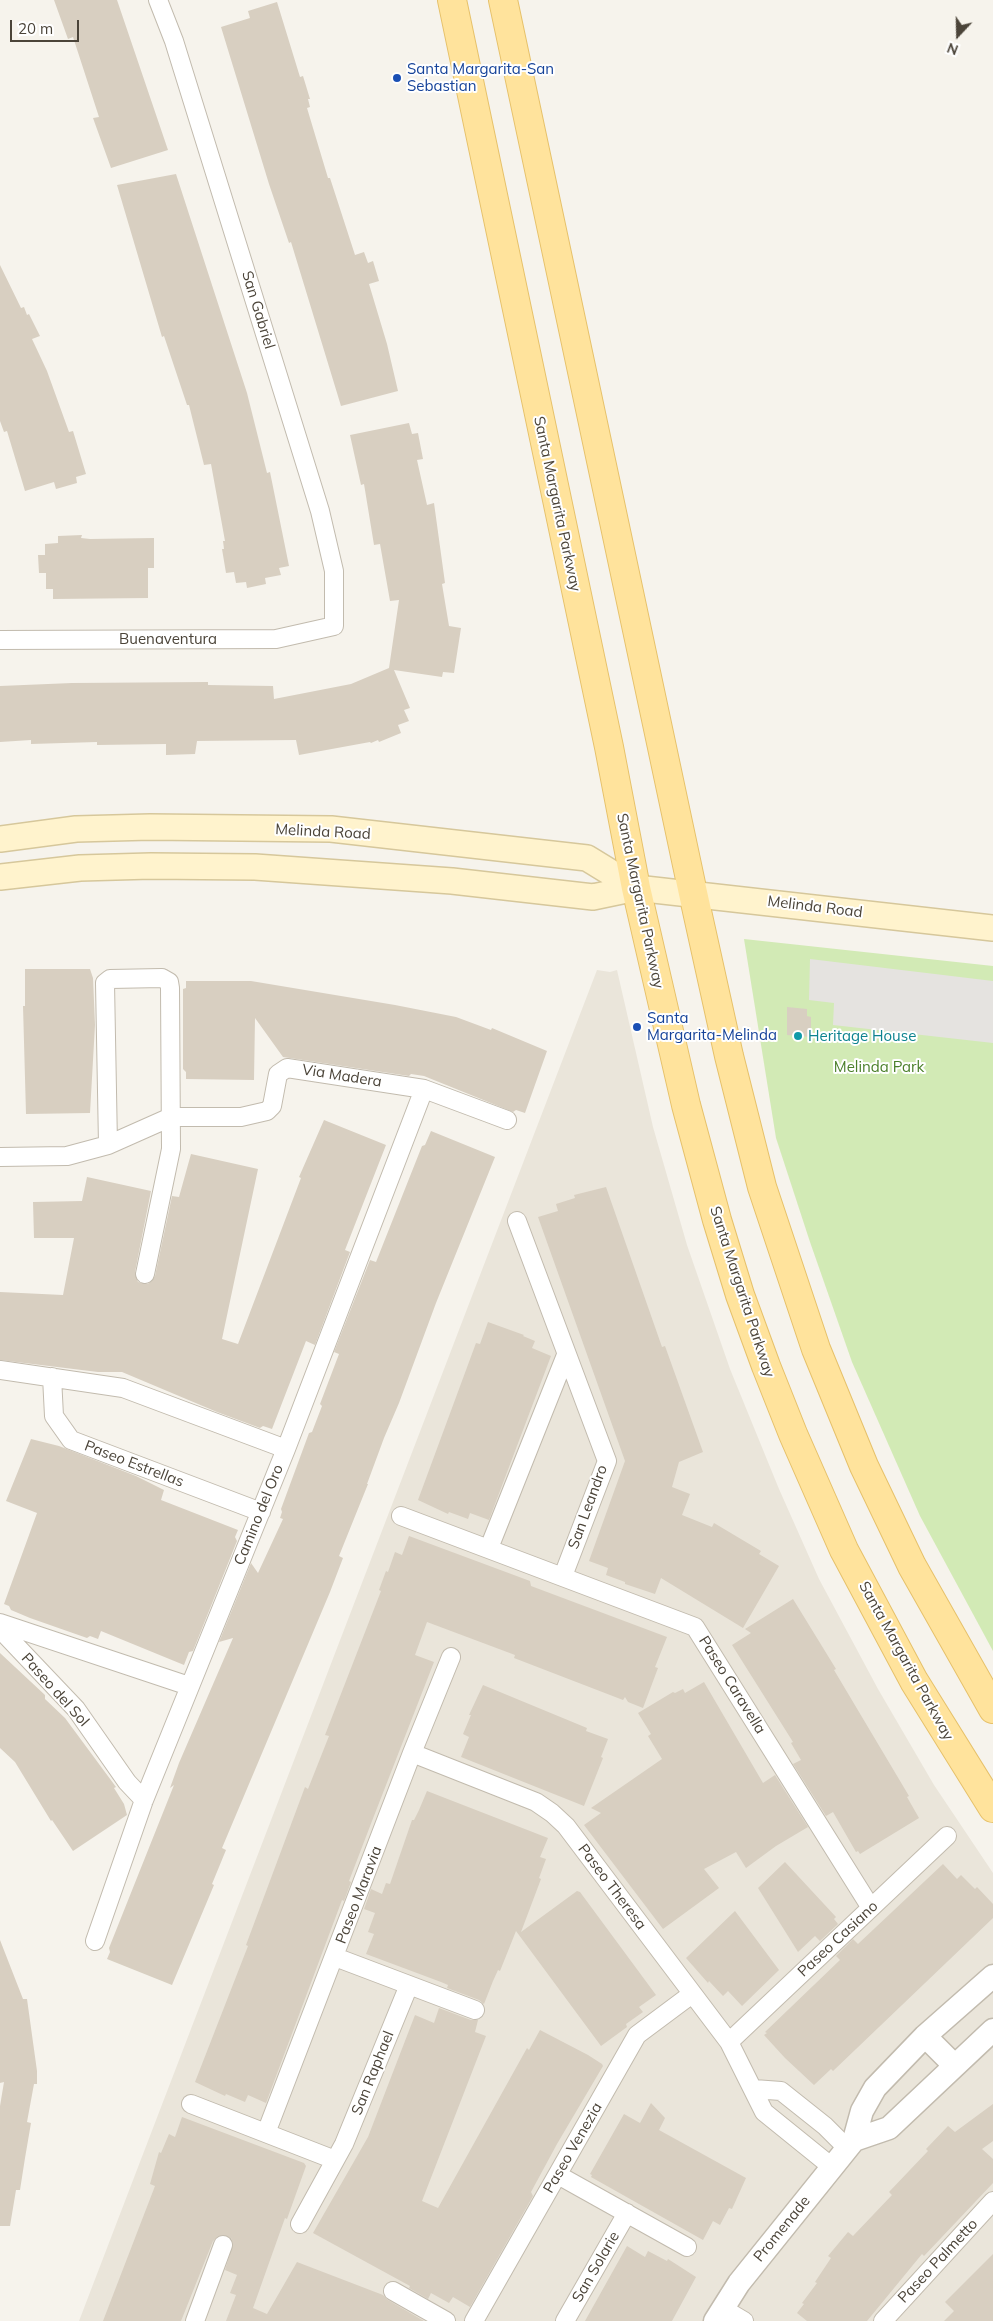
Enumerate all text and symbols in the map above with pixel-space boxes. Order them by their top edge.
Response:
scale bar [12,10,81,42]
north arrow [933,10,983,60]
text: 20 m [18,19,53,38]
text: N [944,39,961,59]
place label: Santa Margarita-San Sebastian [407,60,554,95]
marker: Santa Margarita-San Sebastian [391,72,403,84]
street label: San Gabriel [238,269,278,351]
street label: Santa Margarita Parkway [530,415,584,593]
street label: Buenaventura [119,630,217,648]
street label: Santa Margarita Parkway [613,812,667,990]
street label: Melinda Road [275,821,371,843]
street label: Melinda Road [766,892,864,922]
place label: Santa Margarita-Melinda [647,1009,777,1044]
marker: Santa Margarita-Melinda [631,1021,643,1033]
place label: Heritage House [808,1027,916,1045]
marker: Heritage House [792,1030,804,1042]
park label: Melinda Park [834,1058,924,1076]
street label: Via Madera [301,1061,383,1091]
street label: Santa Margarita Parkway [706,1204,778,1380]
street label: Paseo Estrellas [82,1437,186,1491]
street label: Camino del Oro [231,1462,287,1568]
street label: San Leandro [564,1463,612,1551]
street label: Santa Margarita Parkway [855,1578,957,1744]
street label: Paseo Caravella [695,1633,769,1737]
street label: Paseo del Sol [17,1650,93,1730]
street label: Paseo Theresa [574,1841,650,1933]
street label: Paseo Maravia [332,1844,386,1946]
street label: Paseo Casiano [794,1897,882,1981]
street label: San Raphael [348,2028,398,2118]
street label: Paseo Venezia [540,2100,606,2196]
street label: Promenade [750,2192,814,2266]
street label: Paseo Palmetto [894,2215,982,2307]
street label: San Solarie [569,2228,623,2306]

